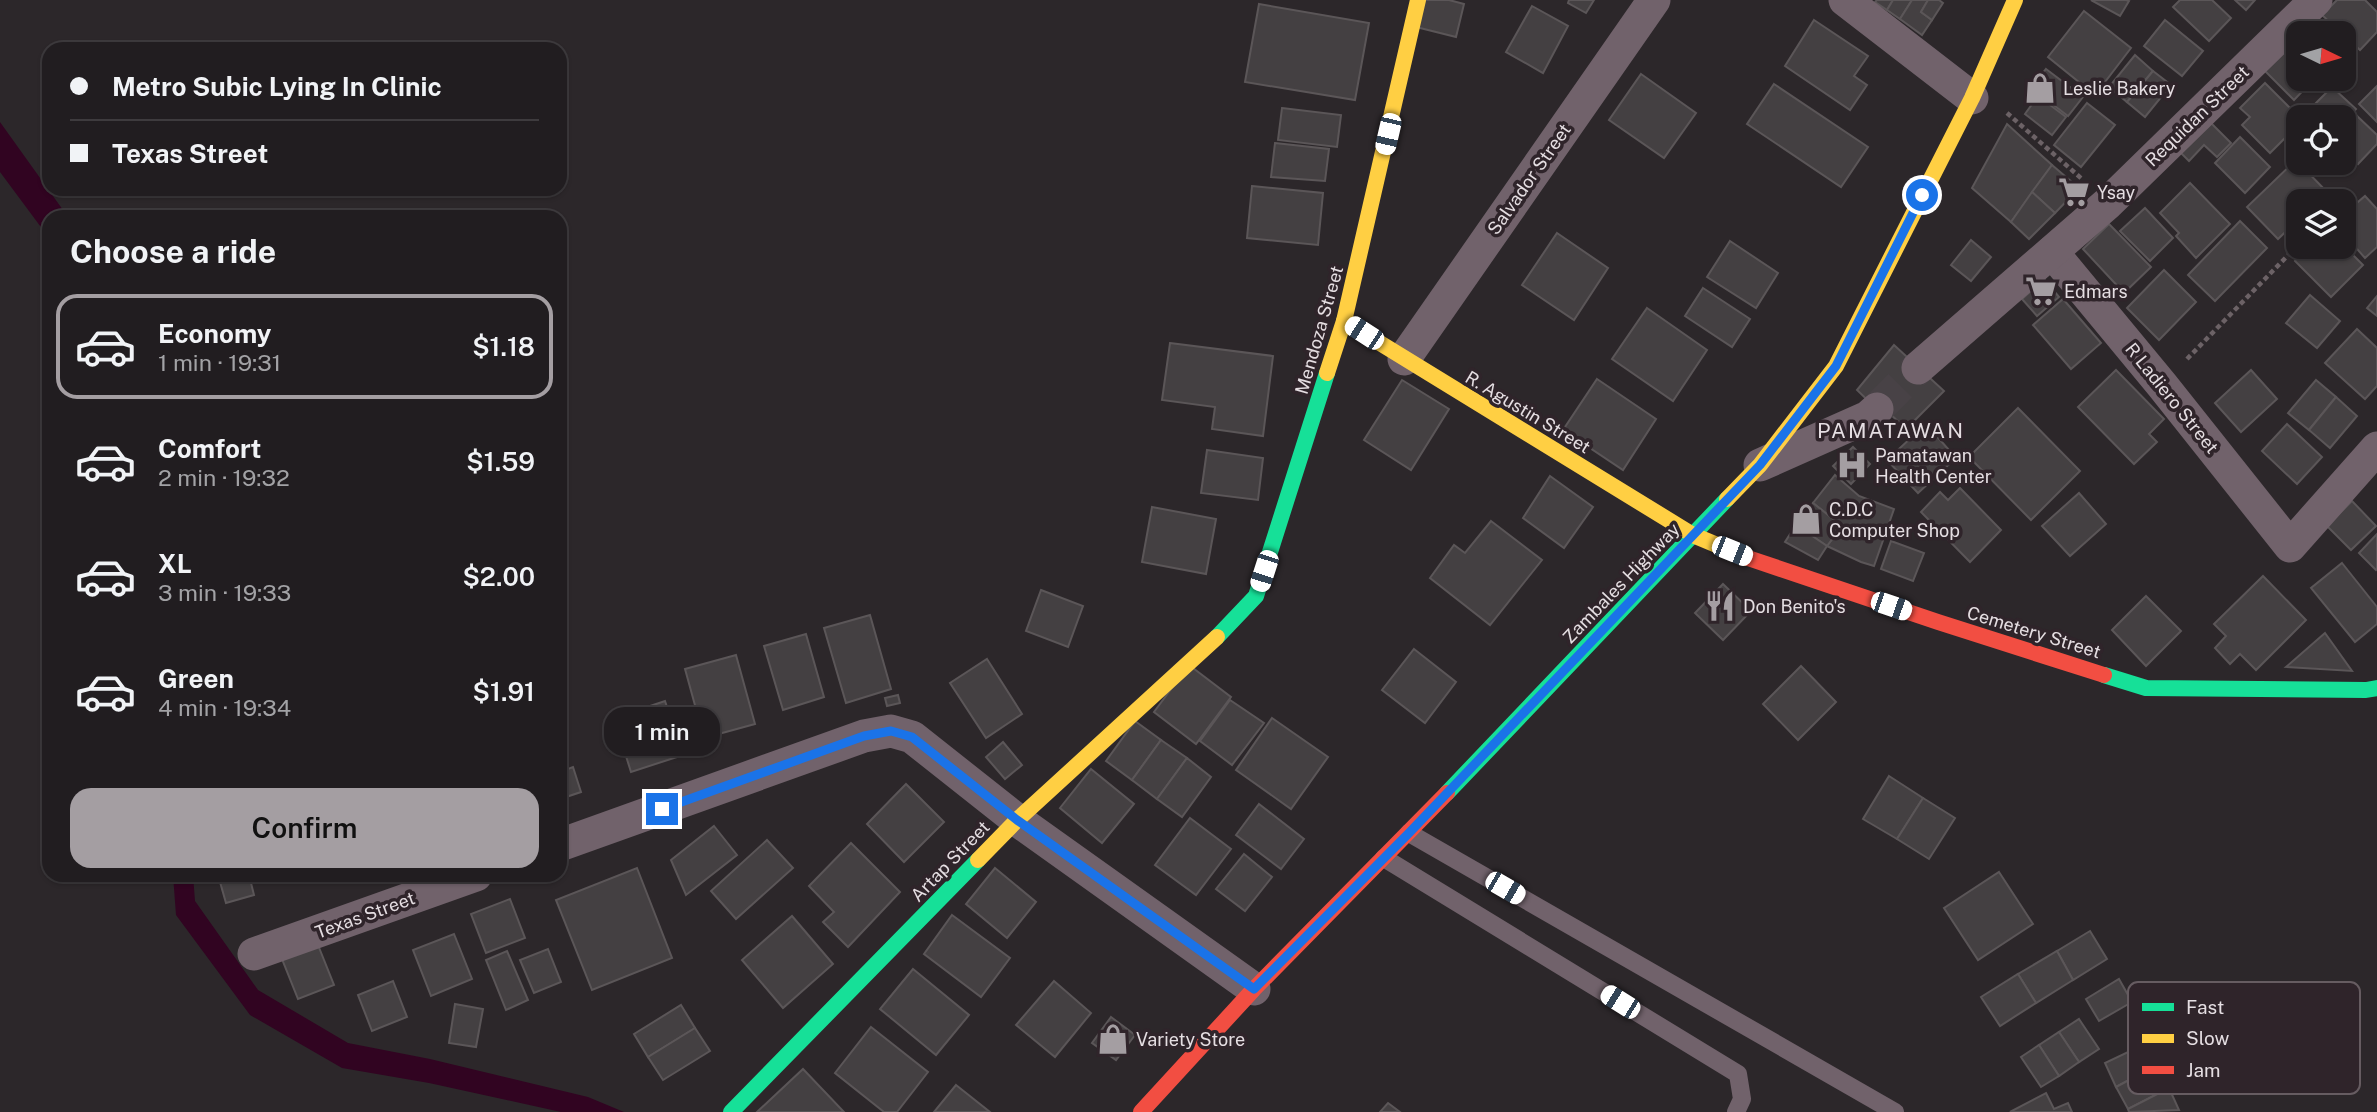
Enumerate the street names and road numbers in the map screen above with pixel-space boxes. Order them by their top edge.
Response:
street label: Requidan Street [2141,61,2253,171]
street label: Salvador Street [1483,119,1575,239]
street label: Mendoza Street [1291,263,1347,397]
street label: R Ladiero Street [2121,339,2223,457]
street label: R. Agustin Street [1462,366,1594,458]
street label: Zambales Highway [1558,518,1684,647]
street label: Cemetery Street [1965,602,2103,662]
street label: Artap Street [906,816,994,906]
street label: Texas Street [312,887,418,943]

